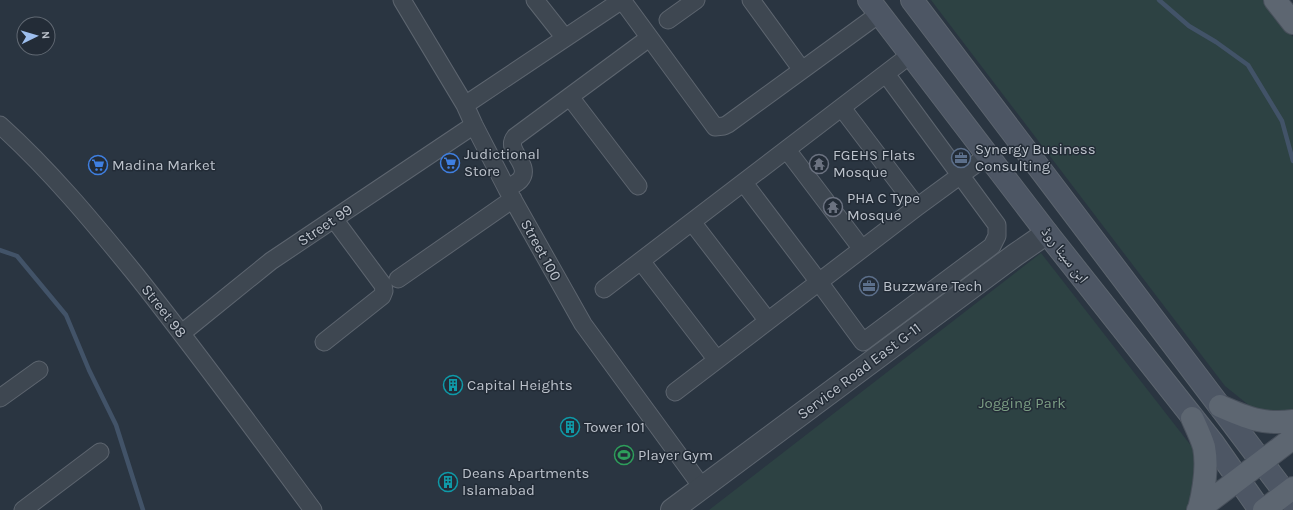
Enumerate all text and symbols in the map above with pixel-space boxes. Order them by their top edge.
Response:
north arrow [16,16,56,56]
text: N [39,31,52,40]
place label: Synergy Business Consulting [975,140,1096,175]
place label: Judictional Store [464,145,540,180]
place label: FGEHS Flats Mosque [833,146,915,181]
office icon: Synergy Business Consulting [950,147,972,169]
supermarket icon: Judictional Store [439,152,461,174]
temple icon: FGEHS Flats Mosque [808,153,830,175]
supermarket icon: Madina Market [87,154,109,176]
place label: Madina Market [112,156,216,174]
place label: PHA C Type Mosque [847,189,920,224]
temple icon: PHA C Type Mosque [822,196,844,218]
street label: Street 99 [294,200,356,250]
street label: Street 100 [517,216,565,284]
street label: ابن سینا روڈ [1037,223,1092,287]
office icon: Buzzware Tech [858,275,880,297]
place label: Buzzware Tech [883,277,982,295]
street label: Street 98 [138,281,190,341]
street label: Service Road East G-11 [794,319,924,423]
building icon: Capital Heights [442,374,464,396]
place label: Capital Heights [467,376,573,394]
park label: Jogging Park [978,394,1066,412]
building icon: Tower 101 [559,416,581,438]
place label: Tower 101 [584,418,645,436]
sports icon: Player Gym [613,444,635,466]
place label: Player Gym [638,446,713,464]
place label: Deans Apartments Islamabad [462,464,589,499]
building icon: Deans Apartments Islamabad [437,471,459,493]

